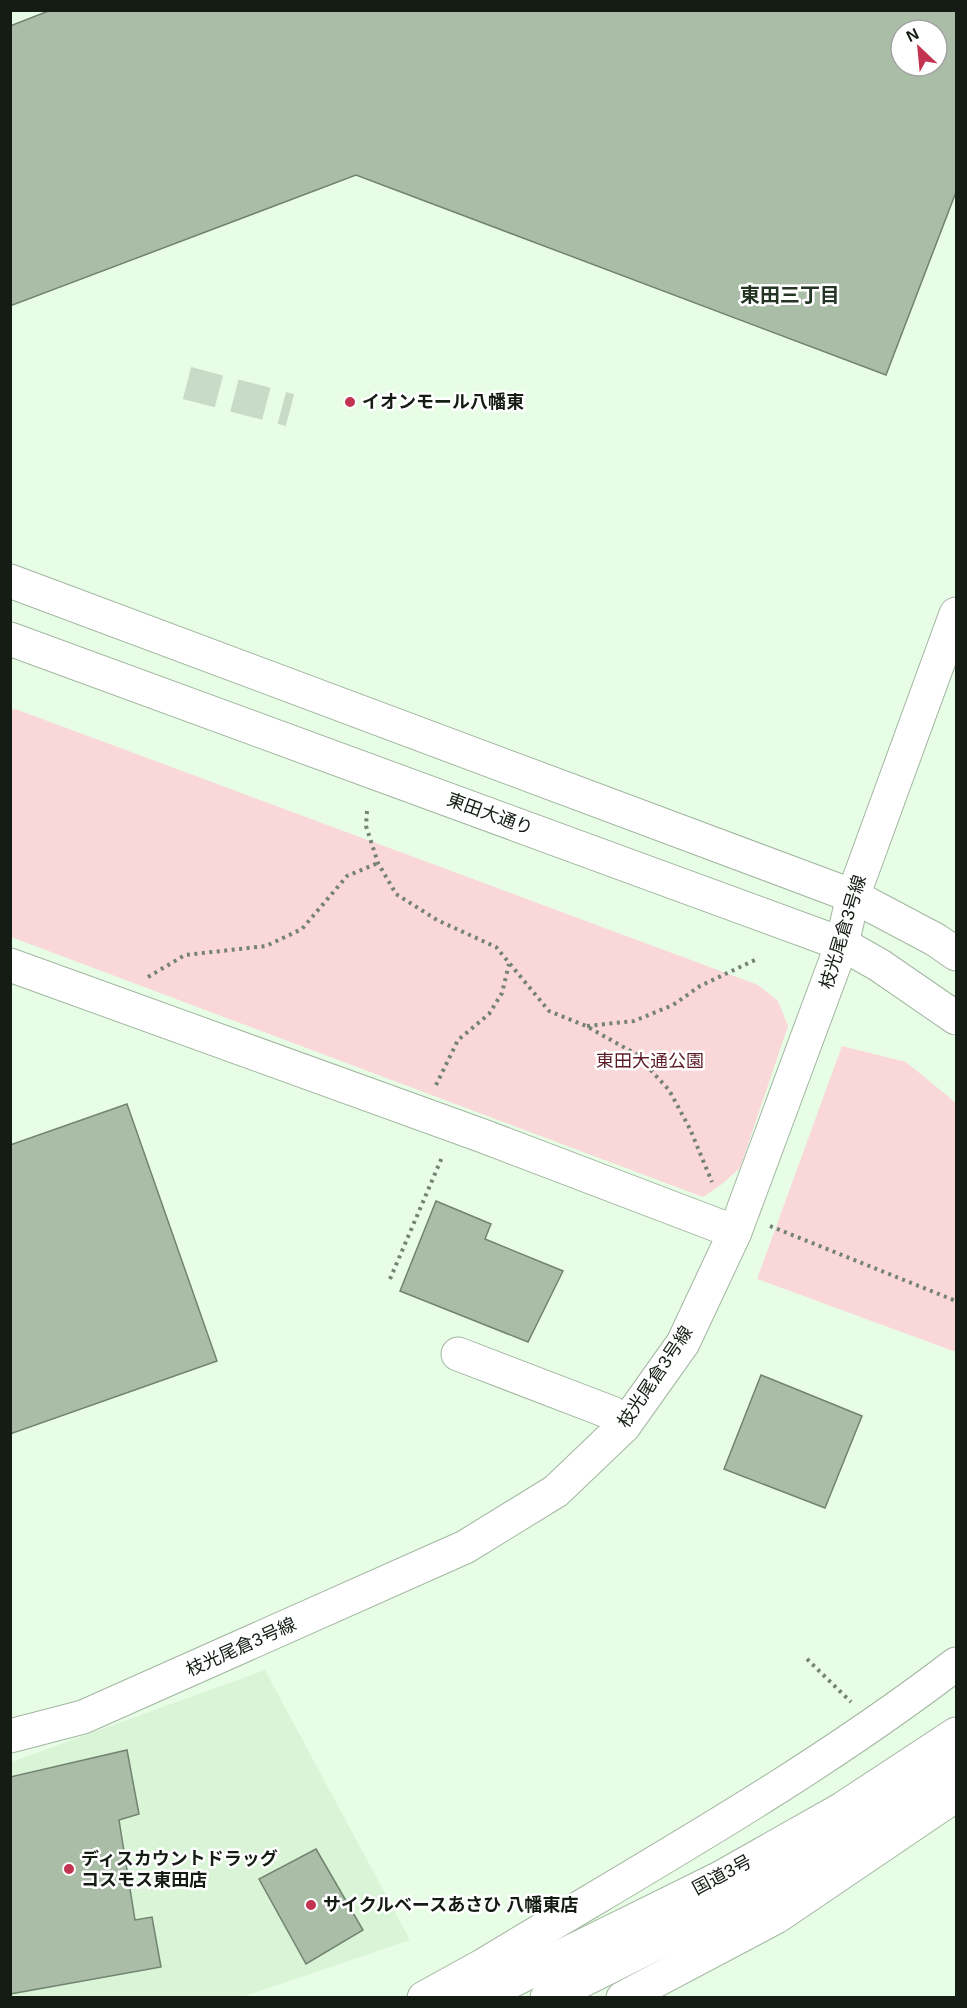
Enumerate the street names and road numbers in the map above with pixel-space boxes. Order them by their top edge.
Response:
street label: 東田大通り [444,789,536,839]
street label: 枝光尾倉3号線 [816,873,870,991]
street label: 枝光尾倉3号線 [614,1322,696,1432]
street label: 枝光尾倉3号線 [183,1614,299,1680]
street label: 国道3号 [689,1851,755,1899]

